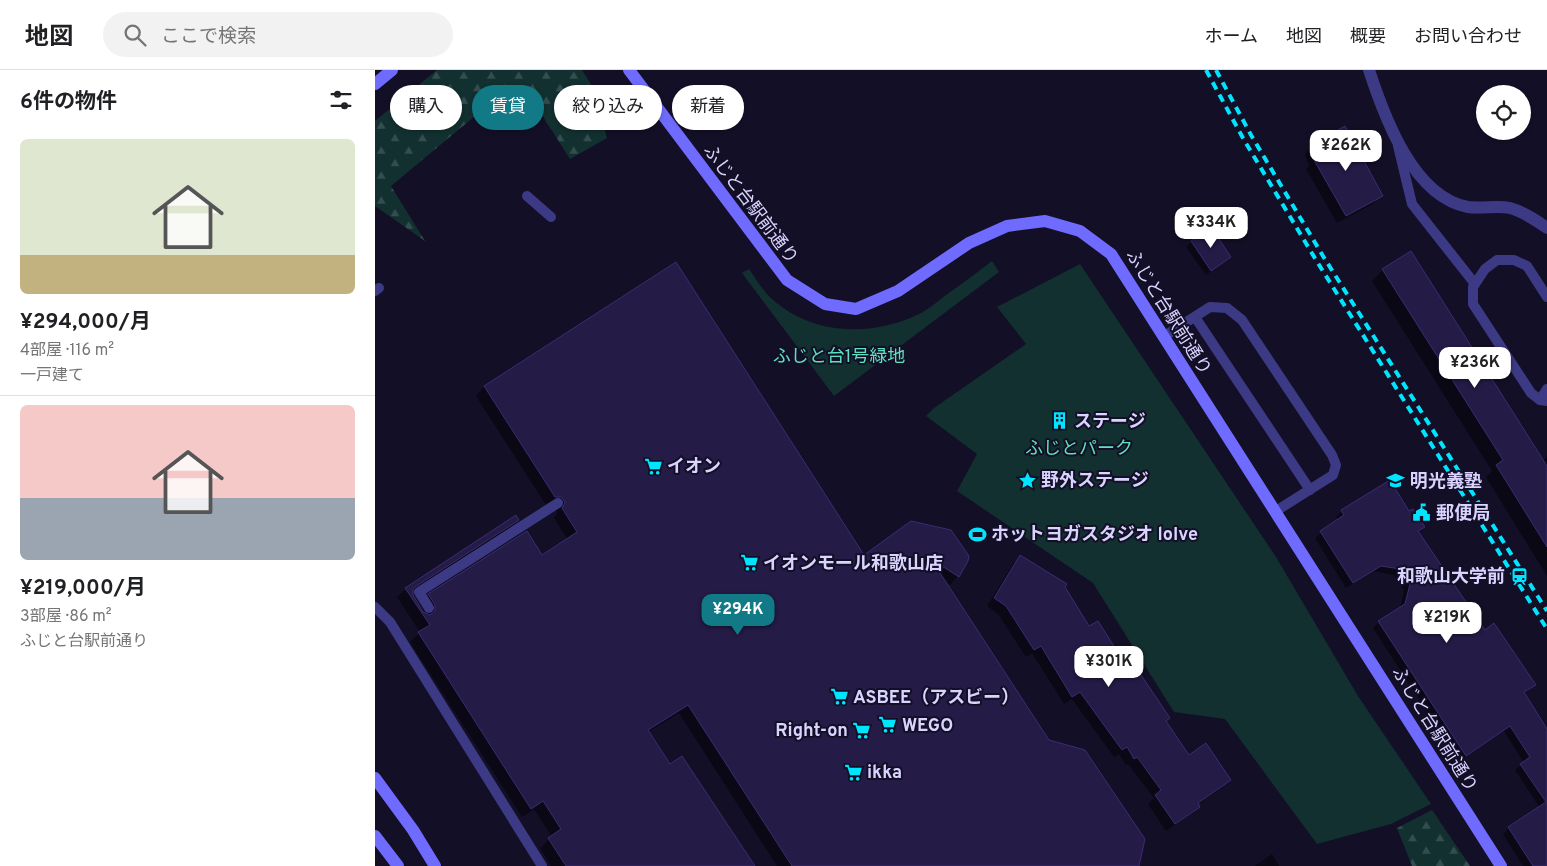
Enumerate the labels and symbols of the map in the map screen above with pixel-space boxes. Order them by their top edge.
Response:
pin: ¥262K [1311,129,1381,172]
street label: ふじと台駅前通り [697,140,802,269]
pin: ¥334K [1176,206,1246,249]
street label: ふじと台駅前通り [1120,246,1216,380]
park label: ふじと台1号緑地 [773,346,905,369]
pin: ¥236K [1440,346,1510,389]
building icon: ステージ [1050,411,1070,431]
place label: ステージ [1074,411,1146,434]
park label: ふじとパーク [1025,438,1133,461]
supermarket icon: イオン [643,456,663,476]
place label: イオン [667,456,721,479]
place icon: 野外ステージ [1017,470,1037,490]
place label: 野外ステージ [1041,470,1149,493]
school or university icon: 明光義塾 [1386,471,1406,491]
place label: 明光義塾 [1410,471,1482,494]
public building icon: 郵便局 [1412,503,1432,523]
place label: 郵便局 [1436,503,1490,526]
sports icon: ホットヨガスタジオ loIve [967,524,987,544]
place label: ホットヨガスタジオ loIve [991,524,1198,547]
supermarket icon: イオンモール和歌山店 [739,553,759,573]
place label: イオンモール和歌山店 [763,553,943,576]
place label: 和歌山大学前 [1397,566,1505,589]
station icon: 和歌山大学前 [1509,566,1529,586]
pin: ¥294K [703,594,773,636]
pin: ¥219K [1412,602,1482,644]
pin: ¥301K [1074,646,1144,688]
street label: ふじと台駅前通り [1386,663,1482,797]
supermarket icon: ASBEE（アスビー） [829,687,849,707]
place label: ASBEE（アスビー） [853,687,1019,710]
supermarket icon: WEGO [878,715,898,735]
place label: WEGO [902,715,953,738]
place label: Right-on [775,720,848,743]
supermarket icon: Right-on [852,720,872,740]
supermarket icon: ikka [843,762,863,782]
place label: ikka [867,762,902,785]

